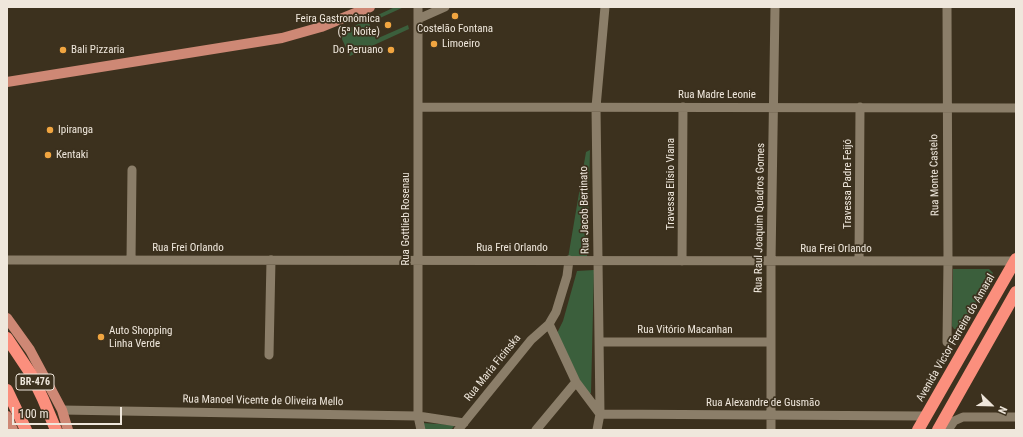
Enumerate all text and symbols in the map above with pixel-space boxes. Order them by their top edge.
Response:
marker: Costelão Fontana [450,11,460,21]
place label: Feira Gastronômica (5ª Noite) [295,12,380,38]
marker: Feira Gastronômica (5ª Noite) [383,20,393,30]
place label: Costelão Fontana [417,22,493,36]
place label: Limoeiro [442,37,480,51]
marker: Limoeiro [429,39,439,49]
place label: Bali Pizzaria [71,43,125,57]
place label: Do Peruano [333,43,383,57]
marker: Bali Pizzaria [58,45,68,55]
marker: Do Peruano [386,45,396,55]
street label: Rua Madre Leonie [678,88,756,102]
place label: Ipiranga [58,123,93,137]
marker: Ipiranga [45,125,55,135]
street label: Rua Monte Castelo [928,134,942,216]
street label: Travessa Elísio Viana [664,138,678,230]
street label: Travessa Padre Feijó [841,139,855,229]
street label: Rua Raul Joaquim Quadros Gomes [752,143,768,293]
place label: Kentaki [56,148,88,162]
marker: Kentaki [43,150,53,160]
street label: Rua Jacob Bertinato [578,166,592,254]
street label: Rua Gottlieb Rosenau [399,172,413,266]
street label: Rua Frei Orlando [152,241,224,255]
street label: Rua Frei Orlando [476,241,548,255]
street label: Rua Frei Orlando [800,242,872,256]
street label: Avenida Victor Ferreira do Amaral [914,272,998,404]
street label: Rua Vitório Macanhan [637,323,733,337]
place label: Auto Shopping Linha Verde [109,324,172,350]
marker: Auto Shopping Linha Verde [96,332,106,342]
street label: Rua Maria Ficinska [462,332,524,404]
road number: BR-476 [16,374,54,390]
north arrow [971,385,1011,425]
street label: Rua Manoel Vicente de Oliveira Mello [182,393,344,409]
street label: Rua Alexandre de Gusmão [706,396,820,410]
scale bar [14,399,124,425]
text: N [995,404,1010,416]
text: 100 m [19,407,49,421]

